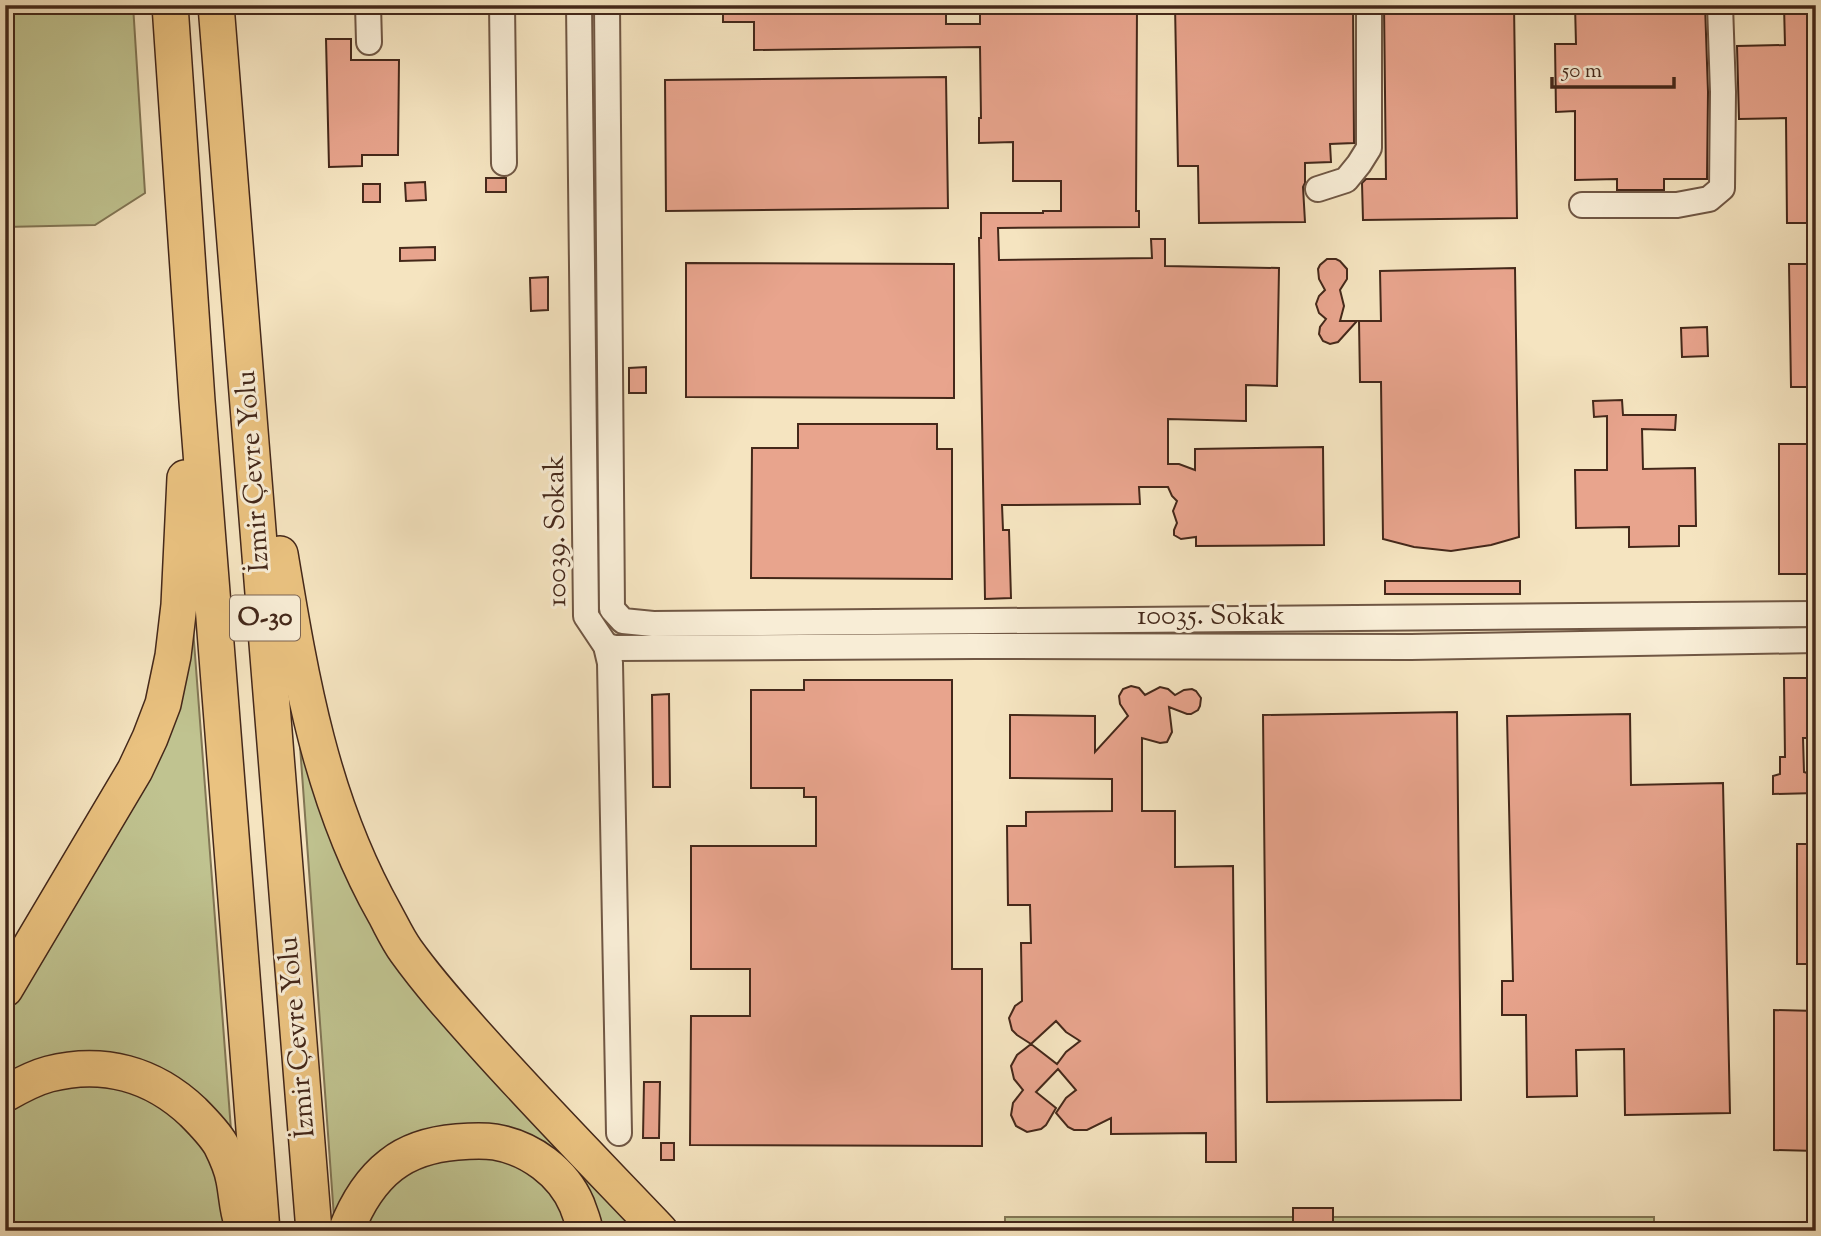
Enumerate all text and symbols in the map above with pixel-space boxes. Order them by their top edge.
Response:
scale bar [1552,46,1674,90]
text: 50 m [1561,57,1602,87]
street label: İzmir Çevre Yolu [227,369,281,573]
street label: 10039. Sokak [536,455,578,607]
road number: O-30 [230,596,300,640]
street label: 10035. Sokak [1137,597,1285,637]
street label: İzmir Çevre Yolu [269,935,327,1139]

